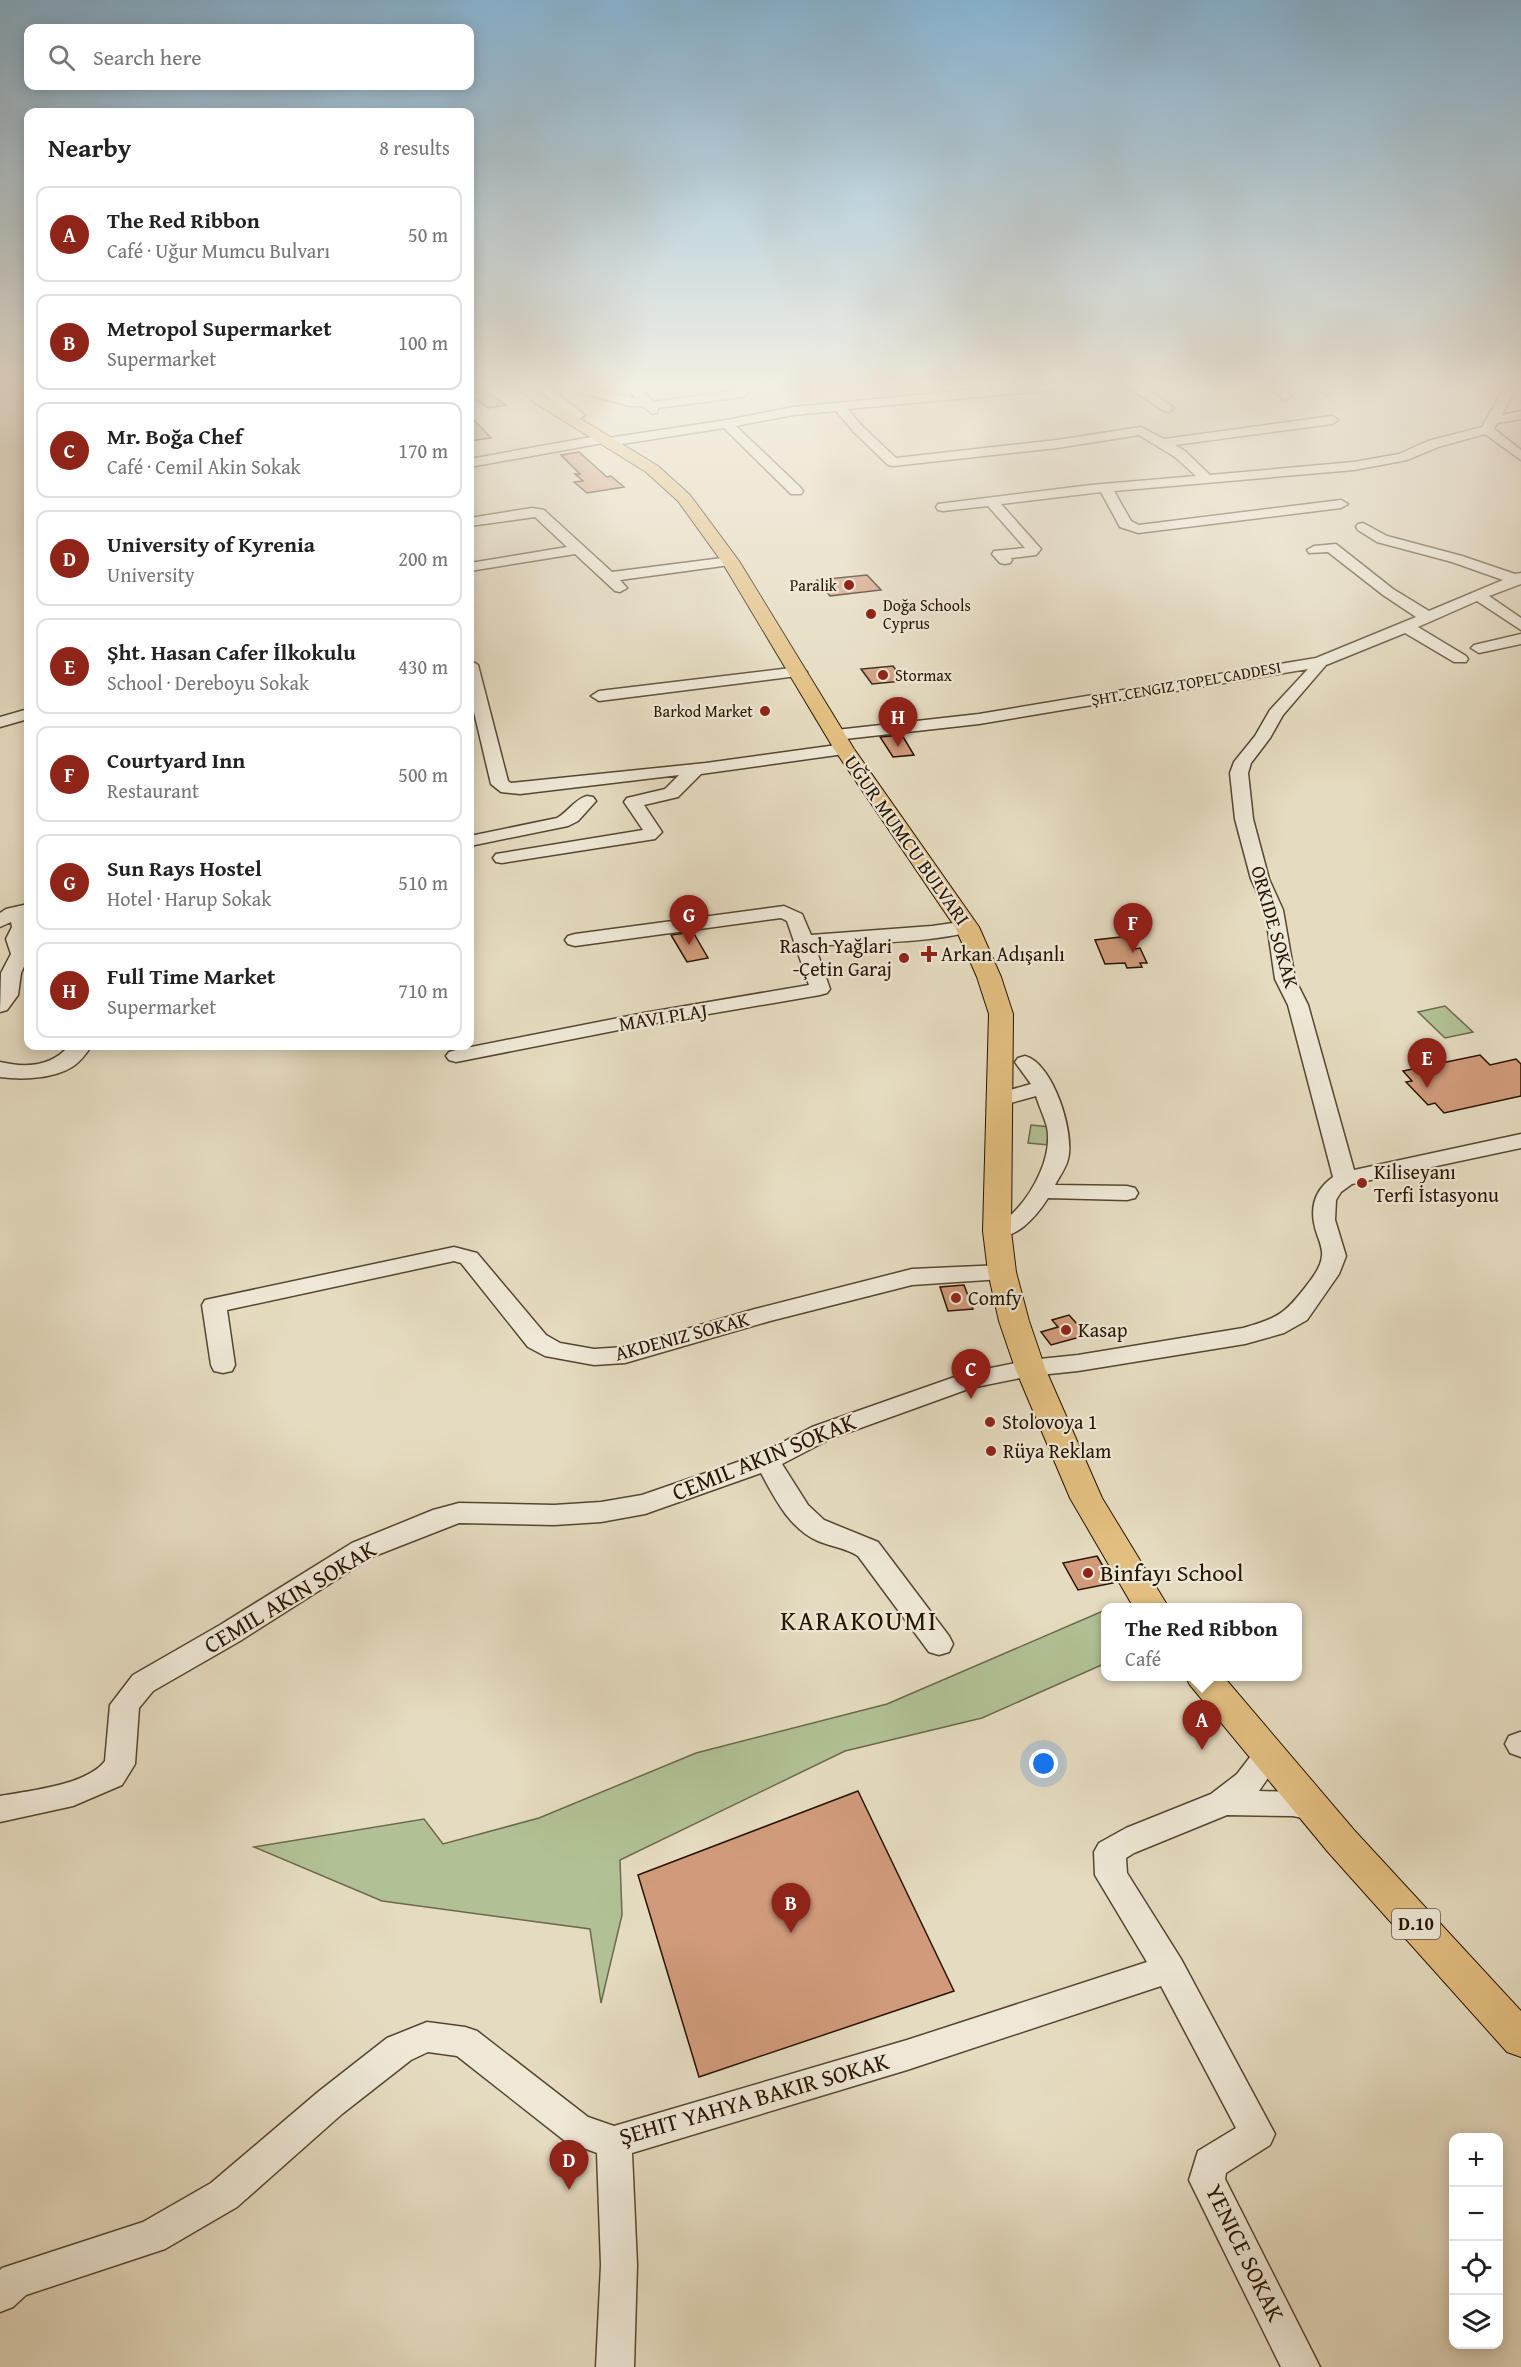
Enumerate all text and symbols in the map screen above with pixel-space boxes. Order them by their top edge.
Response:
search box [24,24,474,90]
icon: search [45,41,78,74]
text: Search here [93,41,202,73]
text: Nearby [48,128,131,167]
text: 8 results [379,133,450,162]
text: The Red Ribbon [107,204,260,236]
text: A [63,220,76,249]
text: 50 m [408,220,448,249]
text: Café · Uğur Mumcu Bulvarı [107,236,330,265]
text: Metropol Supermarket [107,312,331,344]
text: B [63,328,76,357]
text: 100 m [398,328,448,357]
text: Supermarket [107,344,216,373]
text: Mr. Boğa Chef [107,420,242,452]
text: C [64,436,75,465]
text: 170 m [398,436,448,465]
text: Café · Cemil Akin Sokak [107,452,301,481]
text: University of Kyrenia [107,528,315,560]
text: D [63,544,76,573]
text: 200 m [398,544,448,573]
text: University [107,560,195,589]
place label: Paralik [790,573,838,597]
marker: Paralik [842,578,856,592]
place label: Doğa Schools Cyprus [883,593,971,635]
marker: Doğa Schools Cyprus [864,607,878,621]
text: Şht. Hasan Cafer İlkokulu [107,636,356,668]
text: E [64,652,75,681]
text: 430 m [398,652,448,681]
street label: ŞHT. CENGIZ TOPEL CADDESI [1089,654,1283,712]
place label: Stormax [895,663,953,687]
text: School · Dereboyu Sokak [107,668,309,697]
marker: Stormax [876,668,890,682]
pin: H [878,698,918,747]
place label: Barkod Market [654,699,753,723]
marker: Barkod Market [758,704,772,718]
text: Courtyard Inn [107,744,245,776]
street label: UĞUR MUMCU BULVARI [838,749,977,931]
text: F [64,760,75,789]
text: 500 m [398,760,448,789]
text: Restaurant [107,776,199,805]
text: Sun Rays Hostel [107,852,262,884]
street label: ORKIDE SOKAK [1244,862,1307,992]
text: G [63,868,76,897]
text: 510 m [398,868,448,897]
text: Hotel · Harup Sokak [107,884,271,913]
pin: G [670,896,708,945]
pin: F [1114,904,1152,953]
place label: Rasch Yağlari -Çetin Garaj [780,931,892,983]
place label: Arkan Adışanlı [941,939,1065,968]
marker: Arkan Adışanlı [922,947,936,961]
marker: Rasch Yağlari -Çetin Garaj [897,951,911,965]
text: Full Time Market [107,960,275,992]
text: H [63,976,76,1005]
text: 710 m [398,976,448,1005]
text: Supermarket [107,992,216,1021]
street label: MAVI PLAJ [616,995,709,1038]
pin: E [1408,1038,1446,1088]
place label: Kiliseyanı Terfi İstasyonu [1374,1157,1499,1209]
marker: Kiliseyanı Terfi İstasyonu [1355,1176,1369,1190]
place label: Comfy [968,1283,1022,1312]
marker: Comfy [949,1291,963,1305]
street label: AKDENIZ SOKAK [611,1304,753,1367]
place label: Kasap [1078,1315,1128,1344]
marker: Kasap [1059,1323,1073,1337]
pin: C [952,1350,990,1399]
street label: CEMIL AKIN SOKAK [667,1403,862,1509]
place label: Stolovoya 1 [1002,1407,1097,1436]
marker: Stolovoya 1 [983,1415,997,1429]
place label: Rüya Reklam [1003,1436,1112,1465]
marker: Rüya Reklam [984,1444,998,1458]
street label: CEMIL AKIN SOKAK [197,1531,383,1662]
place label: Binfayı School [1100,1555,1244,1590]
marker: Binfayı School [1081,1566,1095,1580]
district label: KARAKOUMI [780,1600,938,1640]
popup [1101,1603,1302,1681]
text: The Red Ribbon [1125,1612,1278,1644]
text: Café [1125,1644,1161,1673]
pin: A [1182,1700,1222,1750]
your location [1029,1749,1058,1778]
pin: B [772,1884,810,1933]
road number: D.10 [1392,1909,1440,1939]
street label: ŞEHIT YAHYA BAKIR SOKAK [615,2043,894,2154]
map controls [1449,2133,1503,2349]
button: + [1449,2133,1503,2187]
pin: D [550,2140,588,2190]
street label: YENICE SOKAK [1197,2178,1294,2328]
button: − [1449,2187,1503,2241]
button: locate [1449,2241,1503,2295]
button: layers [1449,2295,1503,2349]

